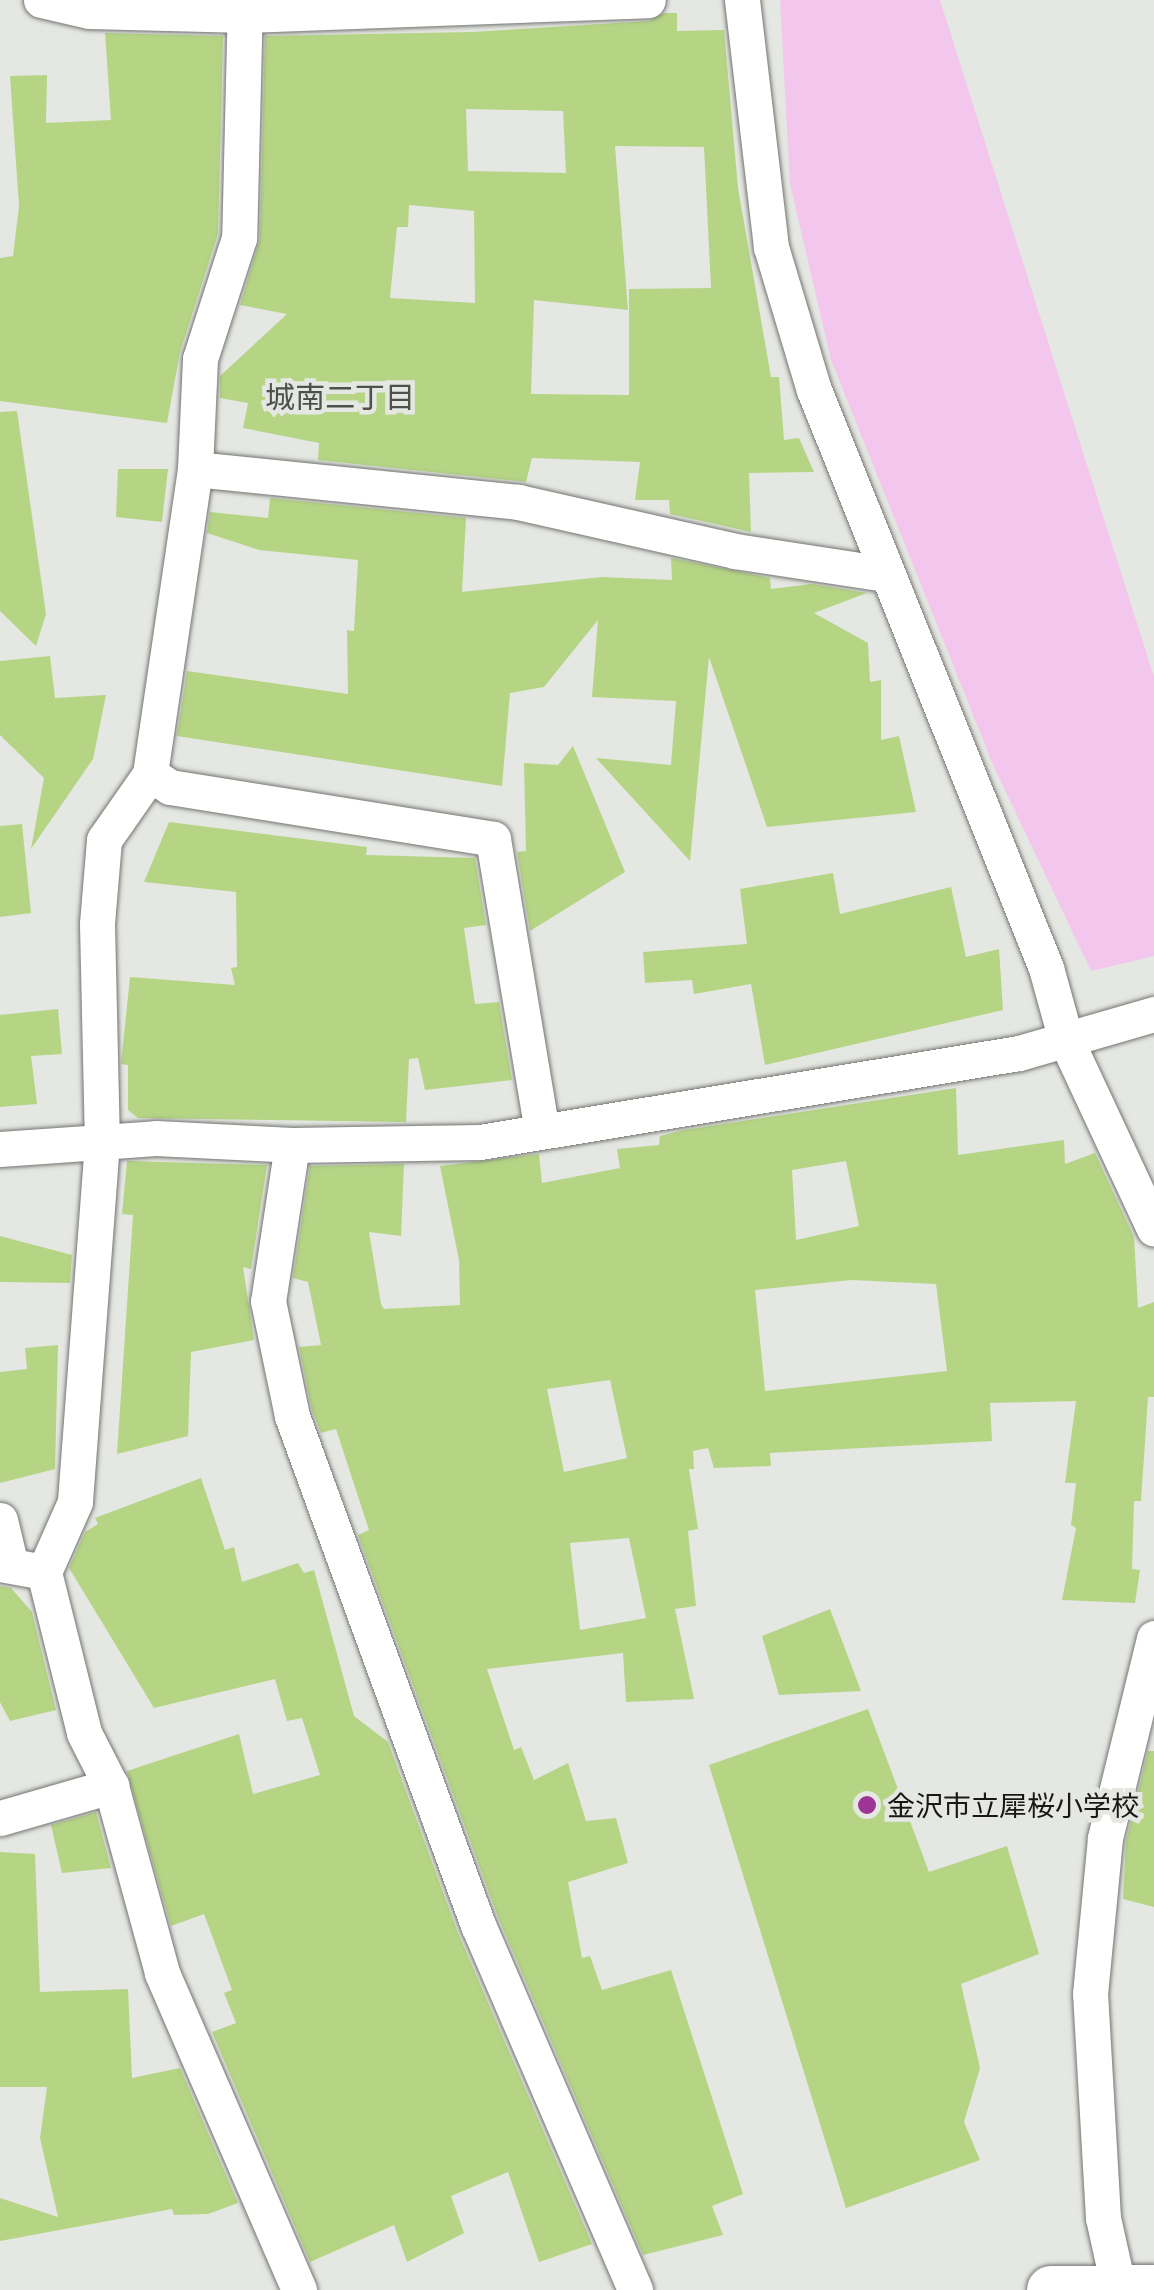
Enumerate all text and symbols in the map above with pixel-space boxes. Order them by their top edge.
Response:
district label: 城南二丁目 [265,379,415,415]
place label: 金沢市立犀桜小学校 [887,1788,1139,1822]
marker: 金沢市立犀桜小学校 [856,1794,878,1816]

